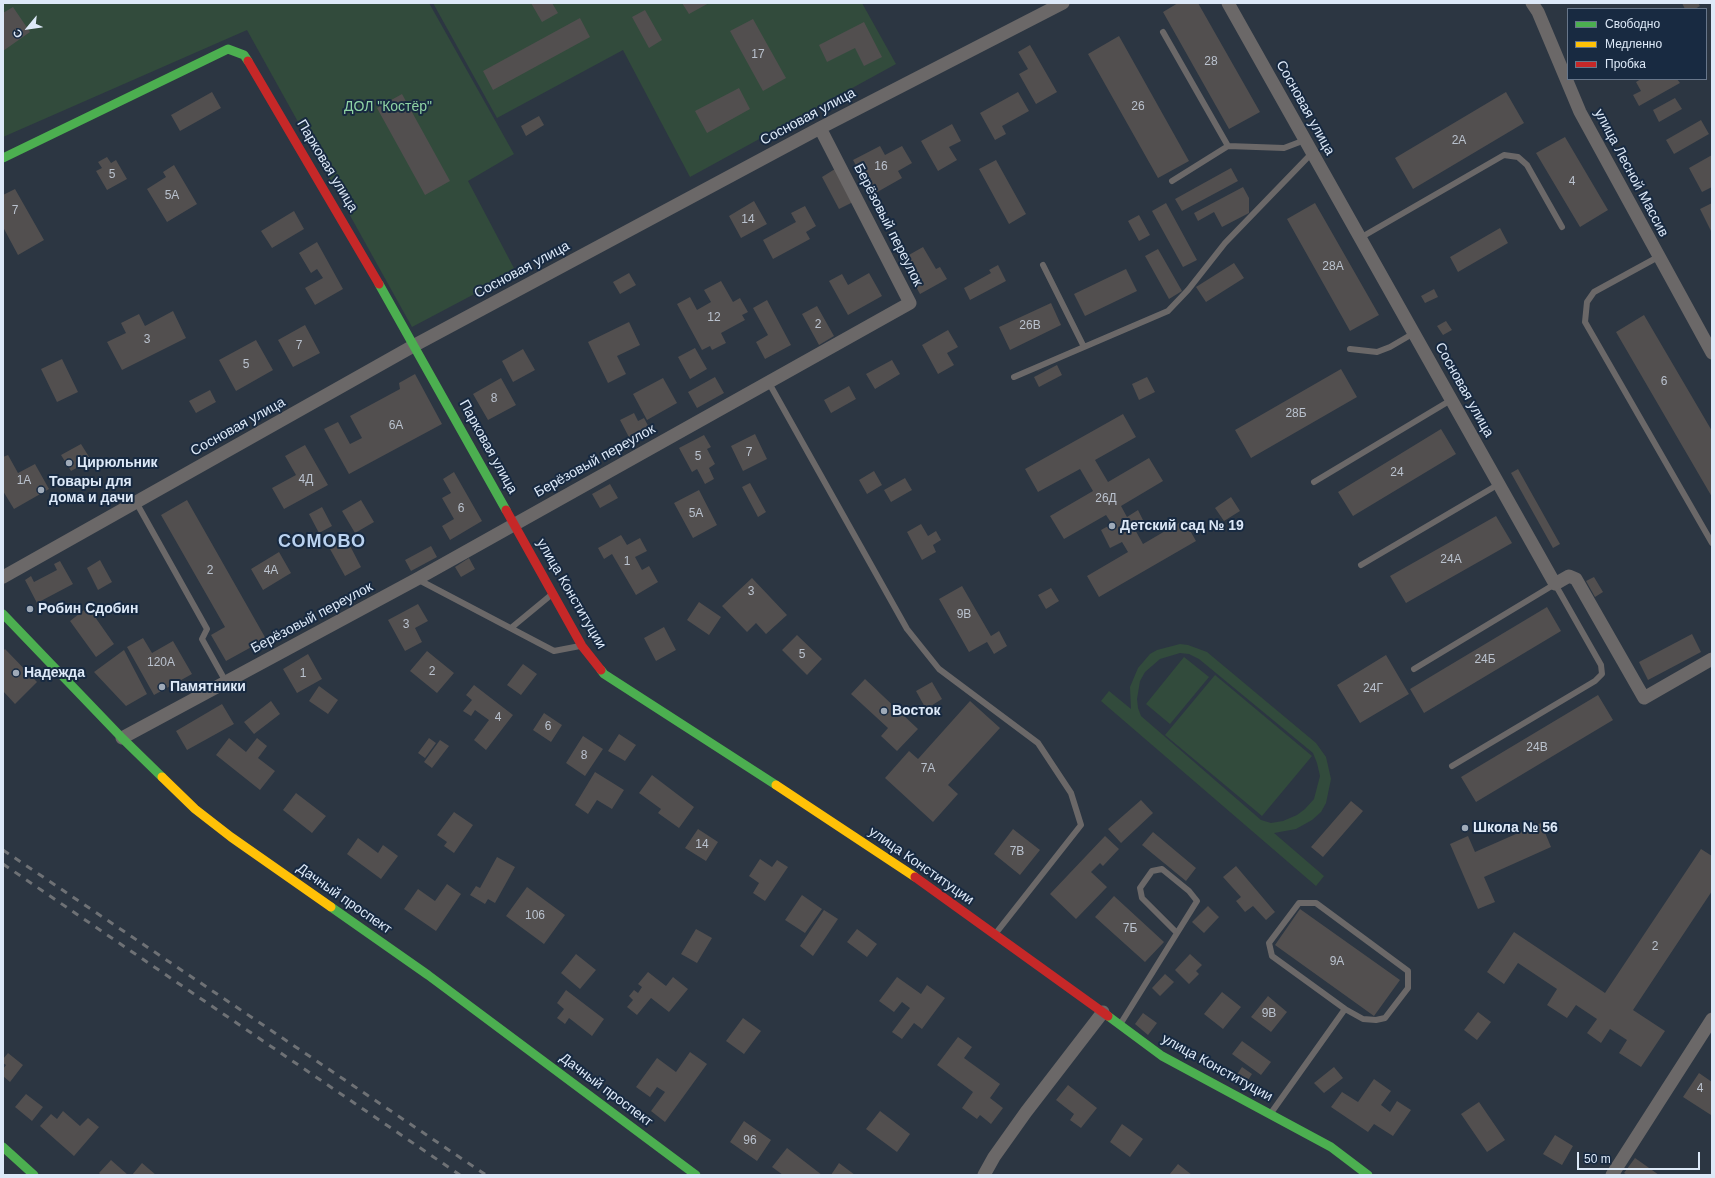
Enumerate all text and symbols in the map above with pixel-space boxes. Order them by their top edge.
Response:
north arrow [8,8,48,48]
legend [1567,8,1707,80]
text: Свободно [1605,17,1660,31]
text: С [10,27,25,40]
text: Медленно [1605,37,1662,51]
house number: 17 [751,48,765,62]
house number: 28 [1204,55,1218,69]
text: Пробка [1605,57,1646,71]
street label: Сосновая улица [1272,58,1338,158]
street label: Сосновая улица [758,85,858,149]
park label: ДОЛ "Костёр" [344,99,432,115]
house number: 26 [1131,100,1145,114]
street label: улица Лесной Массив [1590,106,1672,240]
street label: Парковая улица [293,117,361,215]
house number: 2А [1452,134,1466,148]
house number: 16 [874,160,888,174]
street label: Берёзовый переулок [850,161,926,289]
house number: 5 [109,168,115,182]
house number: 4 [1569,175,1575,189]
house number: 5А [165,189,179,203]
house number: 7 [12,204,18,218]
house number: 14 [741,213,755,227]
street label: Сосновая улица [472,238,572,302]
house number: 28А [1322,260,1344,274]
house number: 12 [707,311,721,325]
house number: 2 [815,318,821,332]
house number: 26В [1019,319,1041,333]
house number: 3 [144,333,150,347]
house number: 7 [296,339,302,353]
street label: Сосновая улица [1431,340,1497,440]
house number: 5 [243,358,249,372]
house number: 6 [1661,375,1667,389]
house number: 8 [491,392,497,406]
street label: Сосновая улица [188,394,288,460]
street label: Парковая улица [455,397,521,497]
house number: 28Б [1285,407,1307,421]
house number: 6А [389,419,403,433]
street label: Берёзовый переулок [532,421,658,501]
house number: 7 [746,446,752,460]
house number: 5 [695,450,701,464]
place label: Цирюльник [77,455,158,471]
marker: Цирюльник [64,458,74,468]
house number: 24 [1390,466,1404,480]
house number: 4Д [299,473,313,487]
house number: 1А [17,474,31,488]
place label: Товары для дома и дачи [49,474,134,506]
marker: Товары для дома и дачи [36,485,46,495]
house number: 26Д [1095,492,1117,506]
house number: 6 [458,502,464,516]
house number: 5А [689,507,703,521]
place label: Детский сад № 19 [1120,518,1244,534]
marker: Детский сад № 19 [1107,521,1117,531]
district label: СОМОВО [278,531,366,553]
street label: улица Конституции [533,536,609,652]
house number: 24А [1440,553,1462,567]
house number: 1 [624,555,630,569]
house number: 2 [207,564,213,578]
house number: 4А [264,564,278,578]
street label: Берёзовый переулок [248,579,376,657]
house number: 3 [748,585,754,599]
place label: Робин Сдобин [38,601,138,617]
marker: Робин Сдобин [25,604,35,614]
house number: 9В [957,608,971,622]
house number: 3 [403,618,409,632]
house number: 5 [799,648,805,662]
house number: 24Б [1474,653,1496,667]
house number: 120А [147,656,175,670]
place label: Надежда [24,665,85,681]
house number: 2 [429,665,435,679]
house number: 1 [300,667,306,681]
marker: Надежда [11,668,21,678]
place label: Памятники [170,679,246,695]
marker: Памятники [157,682,167,692]
house number: 24Г [1363,682,1383,696]
place label: Восток [892,703,940,719]
marker: Восток [879,706,889,716]
house number: 4 [495,711,501,725]
house number: 6 [545,720,551,734]
house number: 24В [1526,741,1548,755]
house number: 8 [581,749,587,763]
house number: 7А [921,762,935,776]
place label: Школа № 56 [1473,820,1558,836]
street label: улица Конституции [865,823,977,909]
marker: Школа № 56 [1460,823,1470,833]
house number: 14 [695,838,709,852]
house number: 7В [1010,845,1024,859]
street label: Дачный проспект [293,860,395,938]
house number: 106 [525,909,545,923]
house number: 7Б [1123,922,1137,936]
house number: 2 [1652,940,1658,954]
house number: 9А [1330,955,1344,969]
house number: 9В [1262,1007,1276,1021]
street label: улица Конституции [1158,1030,1276,1106]
street label: Дачный проспект [556,1050,656,1130]
house number: 4 [1697,1082,1703,1096]
house number: 96 [743,1134,757,1148]
scale bar [1579,1144,1702,1170]
text: 50 m [1584,1152,1611,1166]

